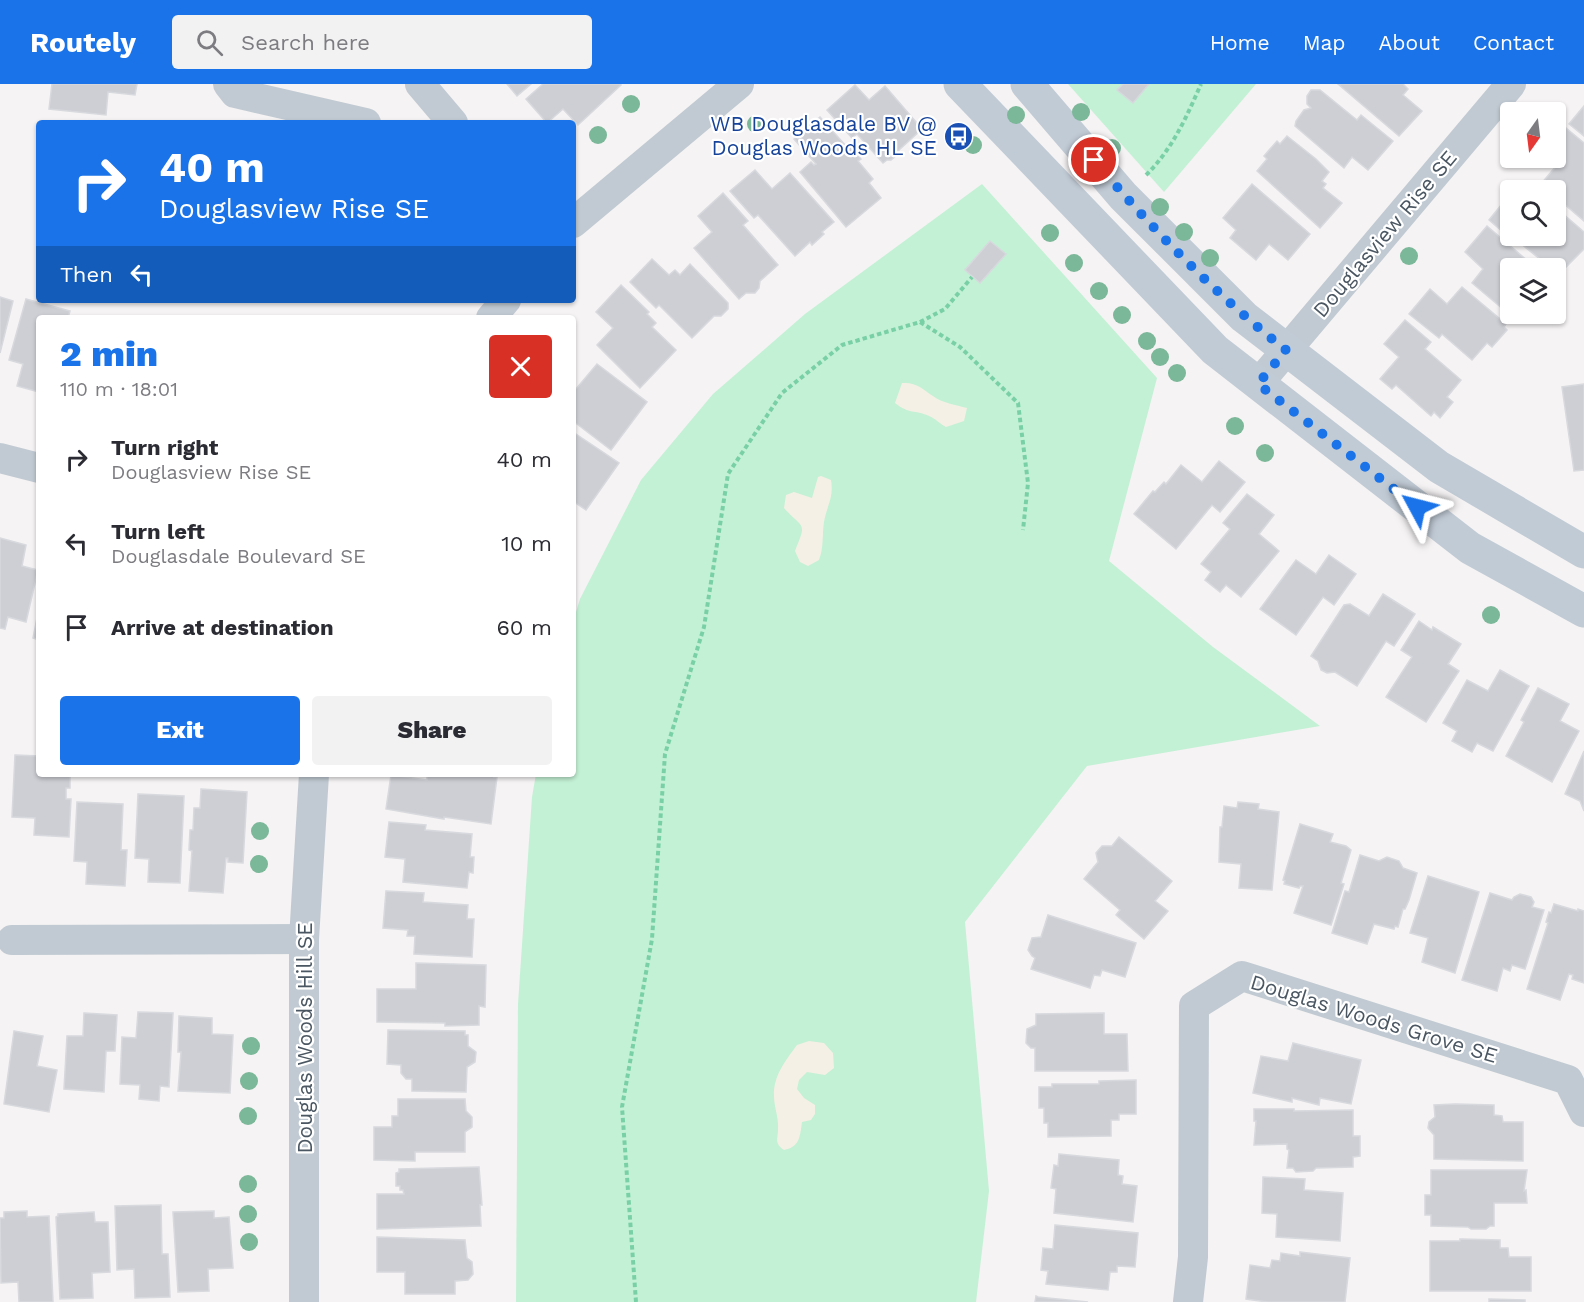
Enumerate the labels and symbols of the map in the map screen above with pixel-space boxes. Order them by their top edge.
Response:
north arrow [1500,102,1566,168]
place label: WB Douglasdale BV @ Douglas Woods HL SE [710,111,937,160]
bus stop icon: WB Douglasdale BV @ Douglas Woods HL SE [942,120,974,152]
pin [1068,134,1119,185]
street label: Douglasview Rise SE [1307,145,1462,322]
position arrow [1385,475,1449,539]
street label: Douglas Woods Hill SE [292,922,317,1154]
street label: Douglas Woods Grove SE [1248,969,1501,1068]

